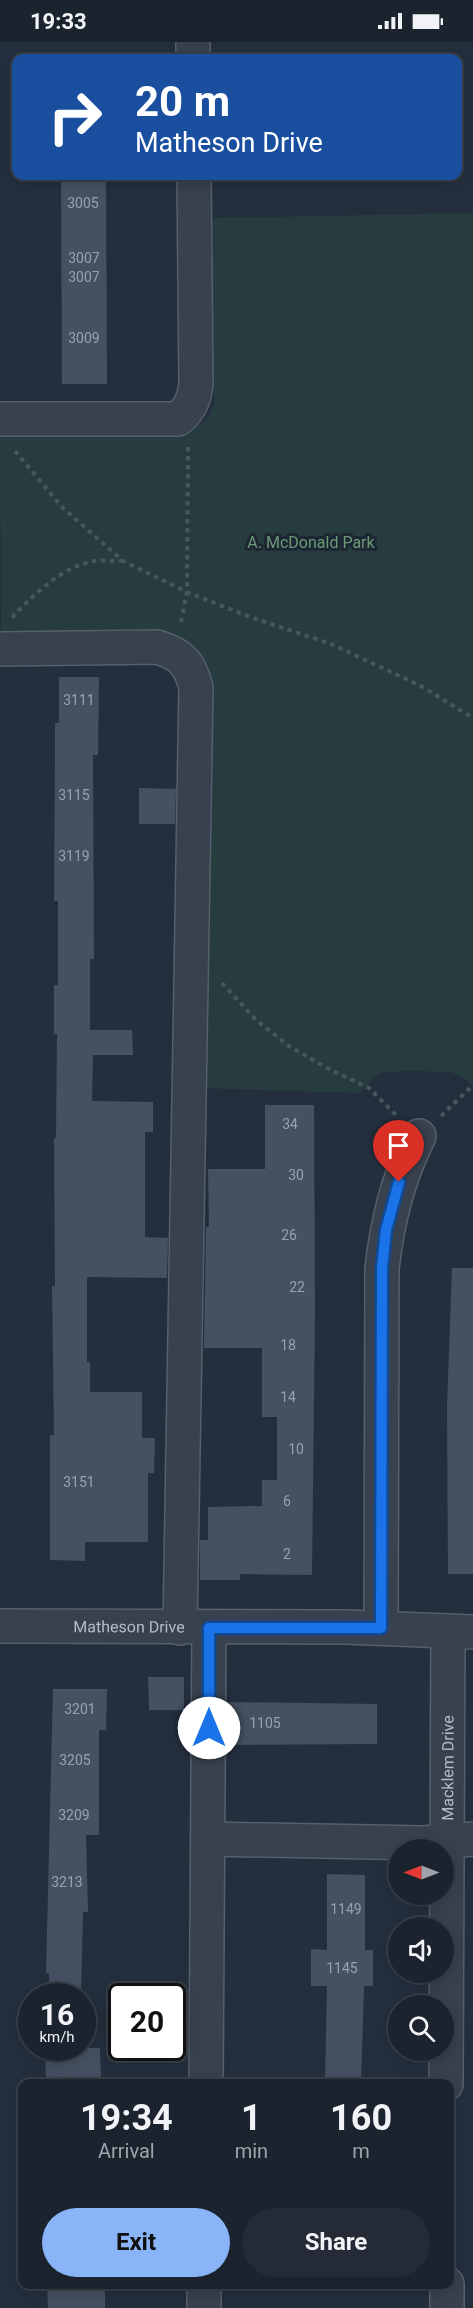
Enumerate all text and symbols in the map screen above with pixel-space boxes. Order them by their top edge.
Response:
text: 19:33 [30,9,87,34]
text: 20 m [135,77,230,126]
icon: right [36,78,114,156]
text: Matheson Drive [135,127,323,159]
house number: 3005 [67,195,99,211]
house number: 3007 [68,250,100,266]
house number: 3007 [68,269,100,285]
house number: 3009 [68,330,100,346]
park label: A. McDonald Park [247,533,376,552]
house number: 3111 [63,692,95,708]
house number: 3115 [58,787,90,803]
house number: 3119 [58,848,90,864]
house number: 34 [282,1116,298,1132]
pin [373,1120,424,1182]
icon: arrive [382,1129,415,1162]
house number: 30 [288,1167,304,1183]
house number: 26 [281,1227,297,1243]
house number: 22 [289,1279,305,1295]
house number: 18 [280,1337,296,1353]
house number: 14 [280,1389,296,1405]
house number: 10 [288,1441,304,1457]
house number: 3151 [63,1474,95,1490]
house number: 6 [283,1493,291,1509]
house number: 2 [283,1546,291,1562]
street label: Matheson Drive [73,1617,185,1636]
position arrow [177,1696,241,1760]
house number: 3201 [64,1701,96,1717]
house number: 1105 [249,1715,281,1731]
street label: Macklem Drive [438,1715,457,1821]
house number: 3205 [59,1752,91,1768]
house number: 3209 [58,1807,90,1823]
north arrow [388,1839,454,1905]
map controls [388,1839,454,2061]
house number: 3213 [51,1874,83,1890]
house number: 1149 [330,1901,362,1917]
button: sound [388,1917,454,1983]
house number: 1145 [326,1960,358,1976]
speed limit sign: 20 [108,1983,186,2061]
button: search [388,1995,454,2061]
text: 16 [40,1997,74,2032]
text: km/h [39,2028,75,2046]
text: 19:34 [80,2097,173,2139]
text: 1 [241,2097,262,2139]
text: 160 [330,2097,392,2139]
text: Arrival [98,2139,155,2163]
text: min [235,2139,268,2163]
text: m [352,2139,370,2163]
button: Exit [42,2208,230,2277]
button: Share [242,2208,430,2277]

